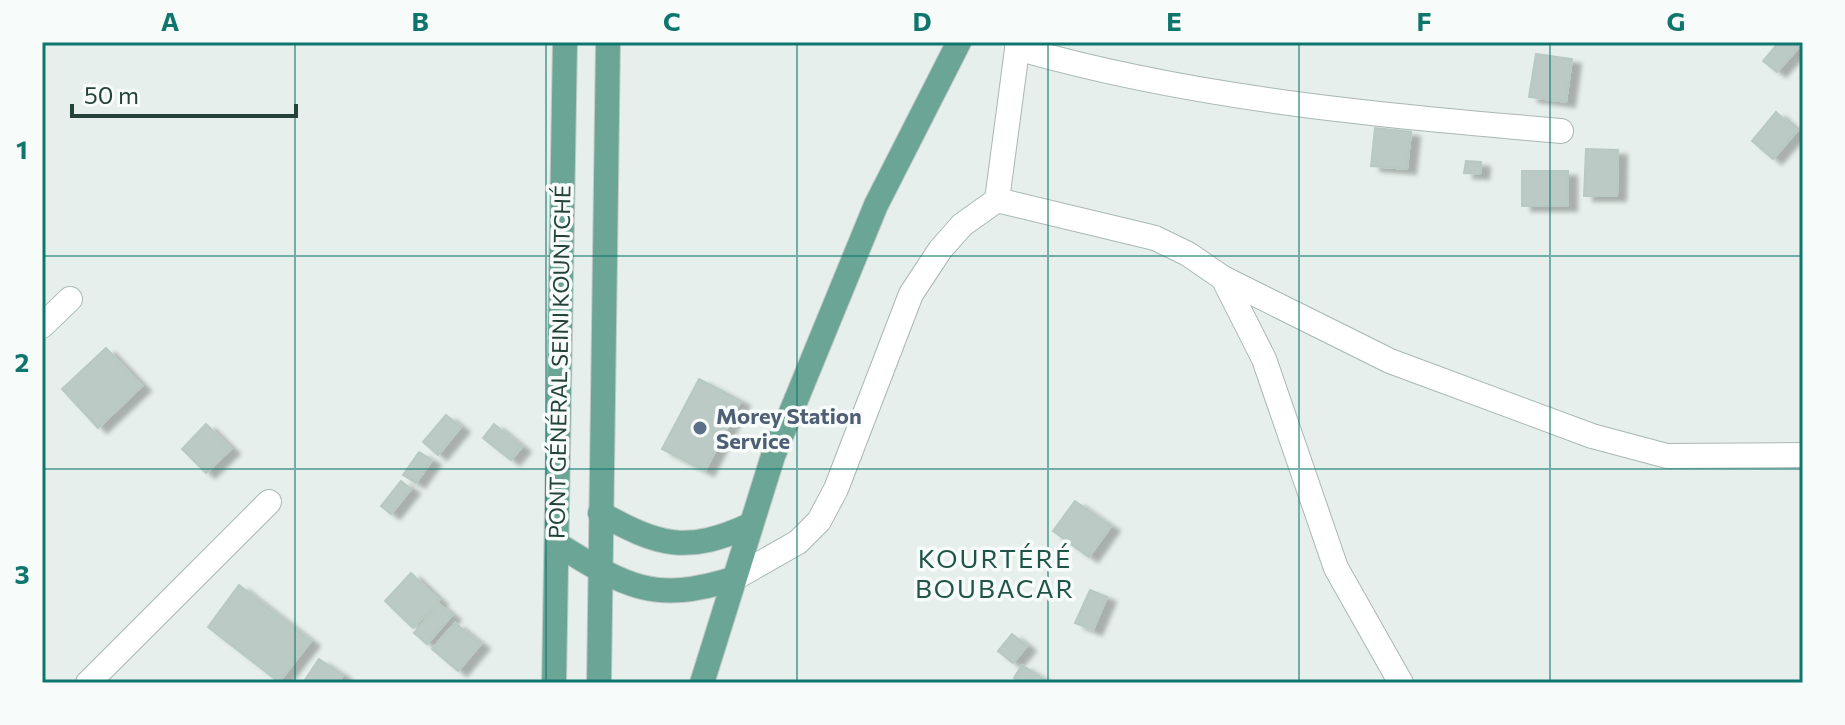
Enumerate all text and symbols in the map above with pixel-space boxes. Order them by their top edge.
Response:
text: A [161,5,180,36]
text: B [411,5,429,36]
text: C [663,5,681,36]
text: D [912,5,932,36]
text: E [1166,5,1182,36]
text: F [1416,5,1432,36]
text: G [1667,5,1685,36]
scale bar [72,68,296,118]
text: 50 m [84,80,139,109]
text: 1 [16,133,28,164]
street label: PONT GÉNÉRAL SEINI KOUNTCHÉ [542,185,576,539]
text: 2 [15,346,29,377]
place label: Morey Station Service [716,402,862,454]
marker: Morey Station Service [691,419,709,437]
district label: KOURTÉRÉ BOUBACAR [915,542,1075,603]
text: 3 [14,558,30,589]

